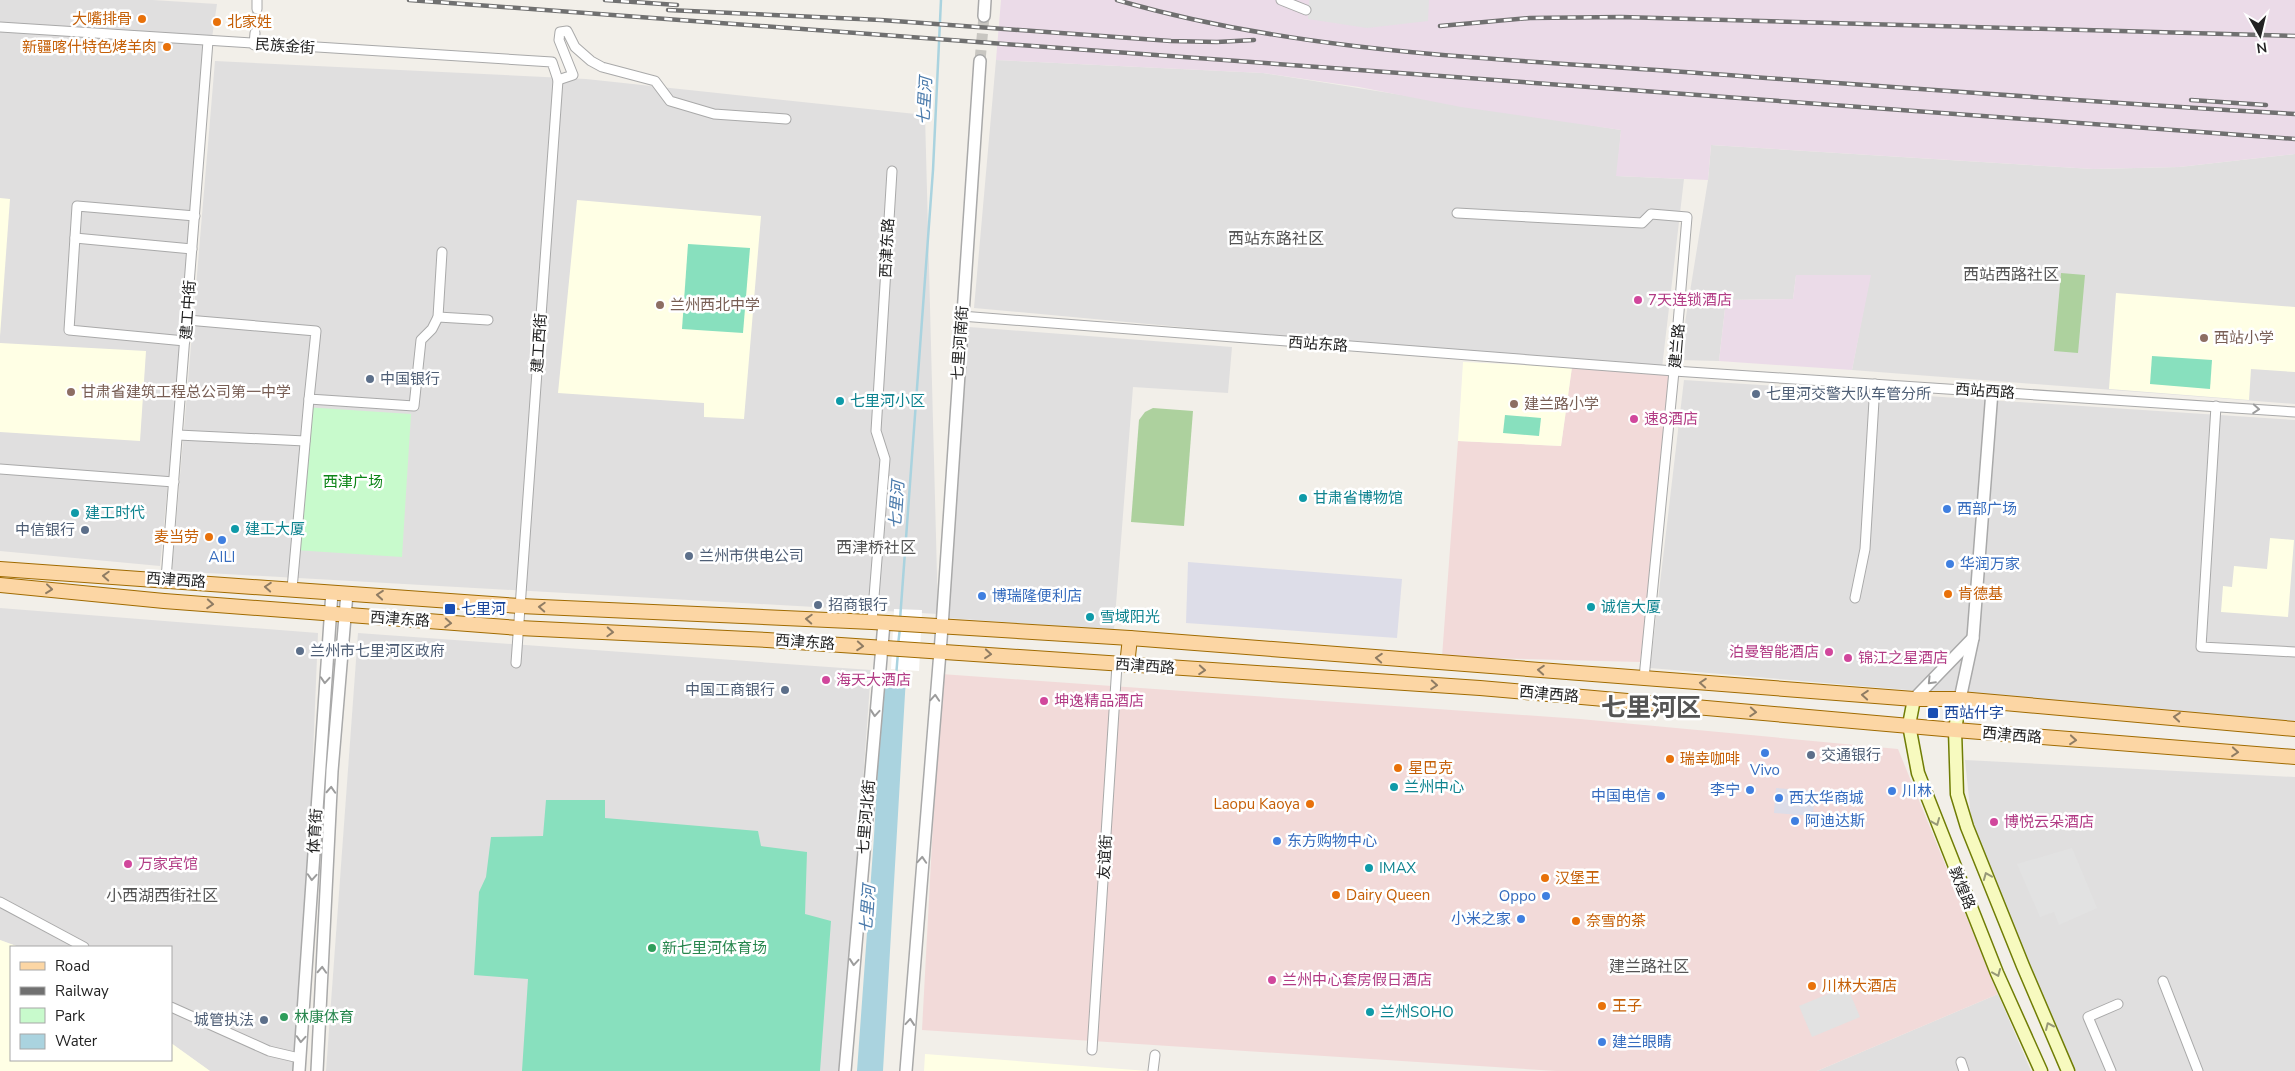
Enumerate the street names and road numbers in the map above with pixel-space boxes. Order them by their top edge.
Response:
street label: 民族金街 [254,34,316,58]
street label: 西津东路 [875,218,899,278]
street label: 建工中街 [176,279,200,341]
street label: 七里河南街 [947,305,973,381]
street label: 建工西街 [527,312,551,374]
street label: 建兰路 [1665,323,1689,369]
street label: 西站东路 [1287,332,1349,356]
street label: 西站西路 [1954,379,2016,403]
street label: 西津西路 [145,568,207,592]
street label: 西津东路 [369,607,431,631]
street label: 西津东路 [774,630,836,654]
street label: 西津西路 [1114,654,1176,678]
street label: 西津西路 [1518,681,1580,707]
street label: 西津西路 [1981,722,2043,748]
street label: 七里河北街 [853,779,879,855]
street label: 体育街 [303,808,327,854]
street label: 友谊街 [1094,834,1116,880]
street label: 敦煌路 [1944,863,1980,913]

